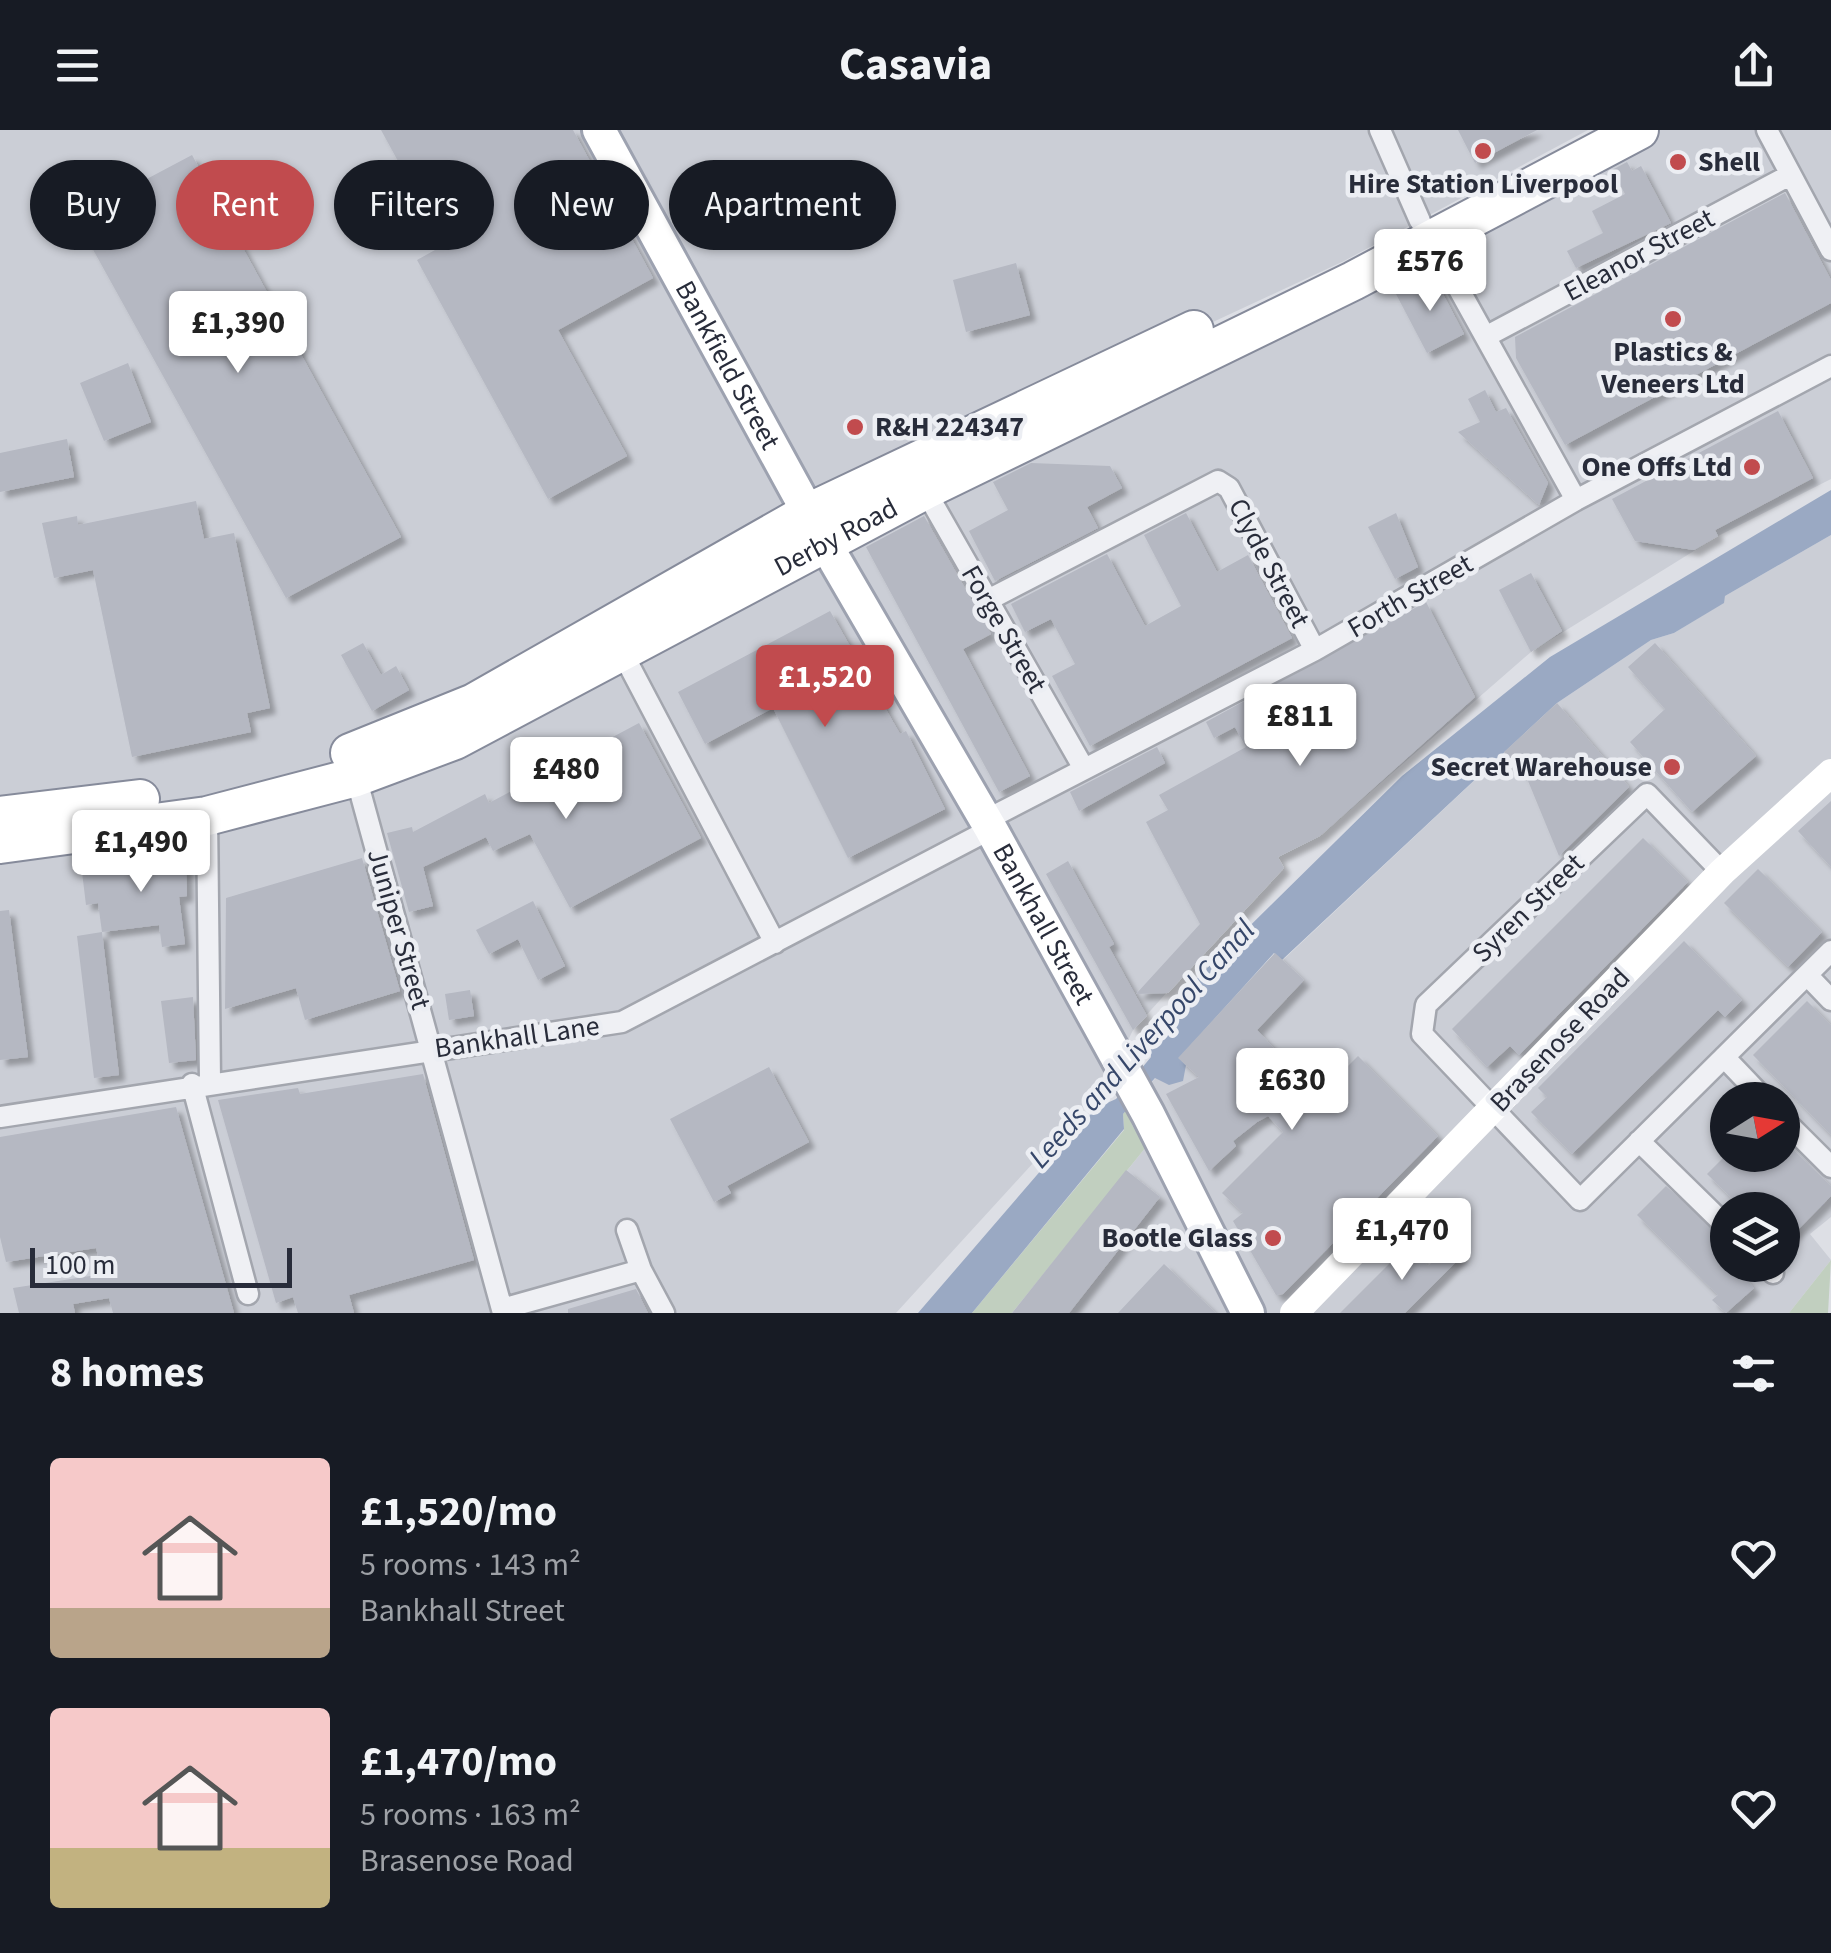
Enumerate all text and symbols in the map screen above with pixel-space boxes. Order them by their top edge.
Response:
text: Casavia [839,33,992,97]
icon: menu [50,38,105,93]
icon: share [1726,38,1781,93]
marker: Hire Station Liverpool [1472,140,1494,162]
place label: Shell [1698,142,1760,182]
marker: Shell [1667,151,1689,173]
chip: Buy [30,160,156,250]
chip: Rent [176,160,314,250]
chip: Filters [334,160,494,250]
chip: New [514,160,649,250]
chip: Apartment [669,160,896,250]
place label: Hire Station Liverpool [1348,164,1618,204]
street label: Eleanor Street [1557,198,1722,312]
pin: £576 [1371,229,1489,314]
text: £576 [1396,238,1464,284]
street label: Bankfield Street [665,273,790,457]
pin: £1,390 [157,291,319,376]
text: £1,390 [191,300,285,346]
marker: Plastics & Veneers Ltd [1662,308,1684,330]
place label: Plastics & Veneers Ltd [1600,332,1745,404]
place label: R&H 224347 [875,407,1024,447]
marker: R&H 224347 [844,416,866,438]
place label: One Offs Ltd [1581,447,1732,487]
marker: One Offs Ltd [1741,456,1763,478]
street label: Derby Road [767,488,905,587]
street label: Clyde Street [1218,491,1320,635]
street label: Forth Street [1340,544,1481,648]
street label: Forge Street [951,558,1057,701]
pin: £1,520 [744,645,906,730]
text: £1,520 [778,654,872,700]
pin: £811 [1241,684,1359,769]
text: £811 [1266,693,1334,739]
pin: £480 [507,737,625,822]
text: £480 [532,746,600,792]
place label: Secret Warehouse [1431,747,1652,787]
marker: Secret Warehouse [1661,756,1683,778]
pin: £1,490 [60,810,222,895]
text: £1,490 [94,819,188,865]
street label: Bankhall Street [983,836,1104,1013]
street label: Juniper Street [357,844,441,1015]
street label: Syren Street [1463,844,1594,972]
water label: Leeds and Liverpool Canal [1018,910,1266,1178]
street label: Brasenose Road [1481,959,1639,1121]
street label: Bankhall Lane [432,1006,602,1068]
pin: £630 [1233,1048,1351,1133]
text: £630 [1258,1057,1326,1103]
north arrow [1710,1082,1800,1172]
map controls [1710,1082,1800,1282]
button: layers [1710,1192,1800,1282]
pin: £1,470 [1321,1198,1483,1283]
text: £1,470 [1355,1207,1449,1253]
place label: Bootle Glass [1101,1218,1253,1258]
marker: Bootle Glass [1262,1227,1284,1249]
scale bar [30,1243,292,1288]
text: 100 m [45,1245,116,1285]
text: 8 homes [50,1343,204,1403]
icon: filters [1726,1346,1781,1401]
text: £1,520/mo [360,1482,557,1542]
icon: home [130,1498,250,1618]
icon: heart [1726,1531,1781,1586]
text: 5 rooms · 143 m² [360,1542,581,1588]
text: Bankhall Street [360,1588,565,1634]
text: £1,470/mo [360,1732,557,1792]
icon: home [130,1748,250,1868]
icon: heart [1726,1781,1781,1836]
text: 5 rooms · 163 m² [360,1792,581,1838]
text: Brasenose Road [360,1838,574,1884]

